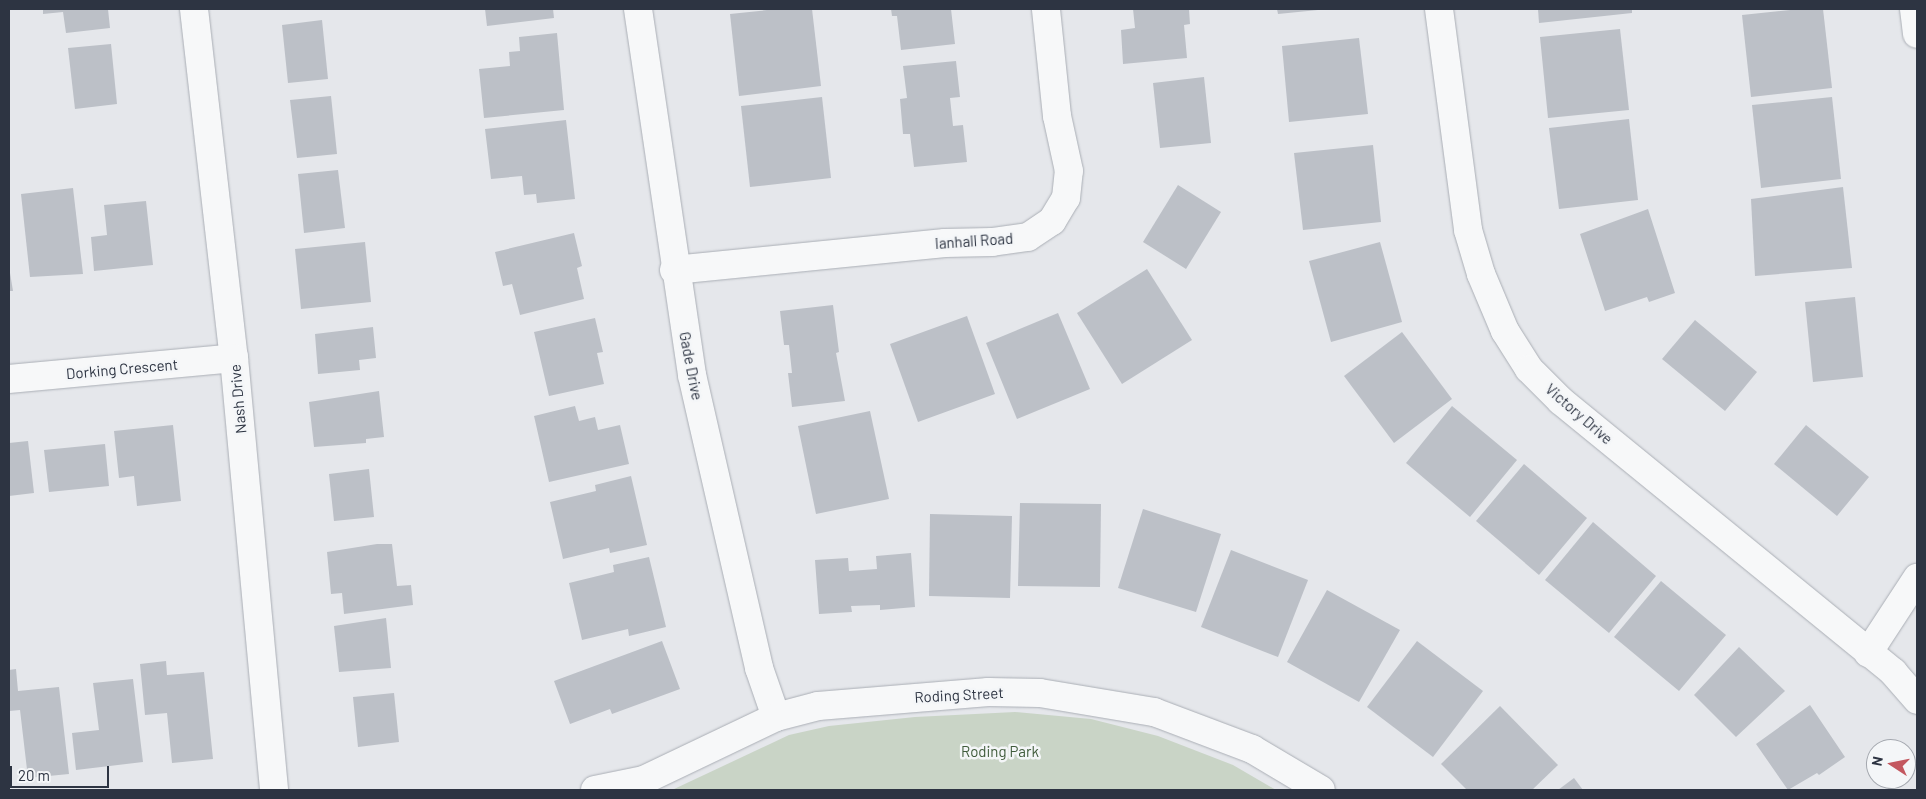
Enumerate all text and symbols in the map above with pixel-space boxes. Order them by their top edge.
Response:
street label: Ianhall Road [934,229,1014,253]
street label: Gade Drive [676,330,706,402]
street label: Dorking Crescent [65,355,179,383]
street label: Nash Drive [226,364,250,434]
street label: Victory Drive [1542,380,1616,448]
street label: Roding Street [914,684,1004,706]
north arrow [1866,739,1916,789]
park label: Roding Park [961,743,1039,761]
text: N [1868,755,1886,767]
scale bar [12,756,111,788]
text: 20 m [18,766,50,784]

